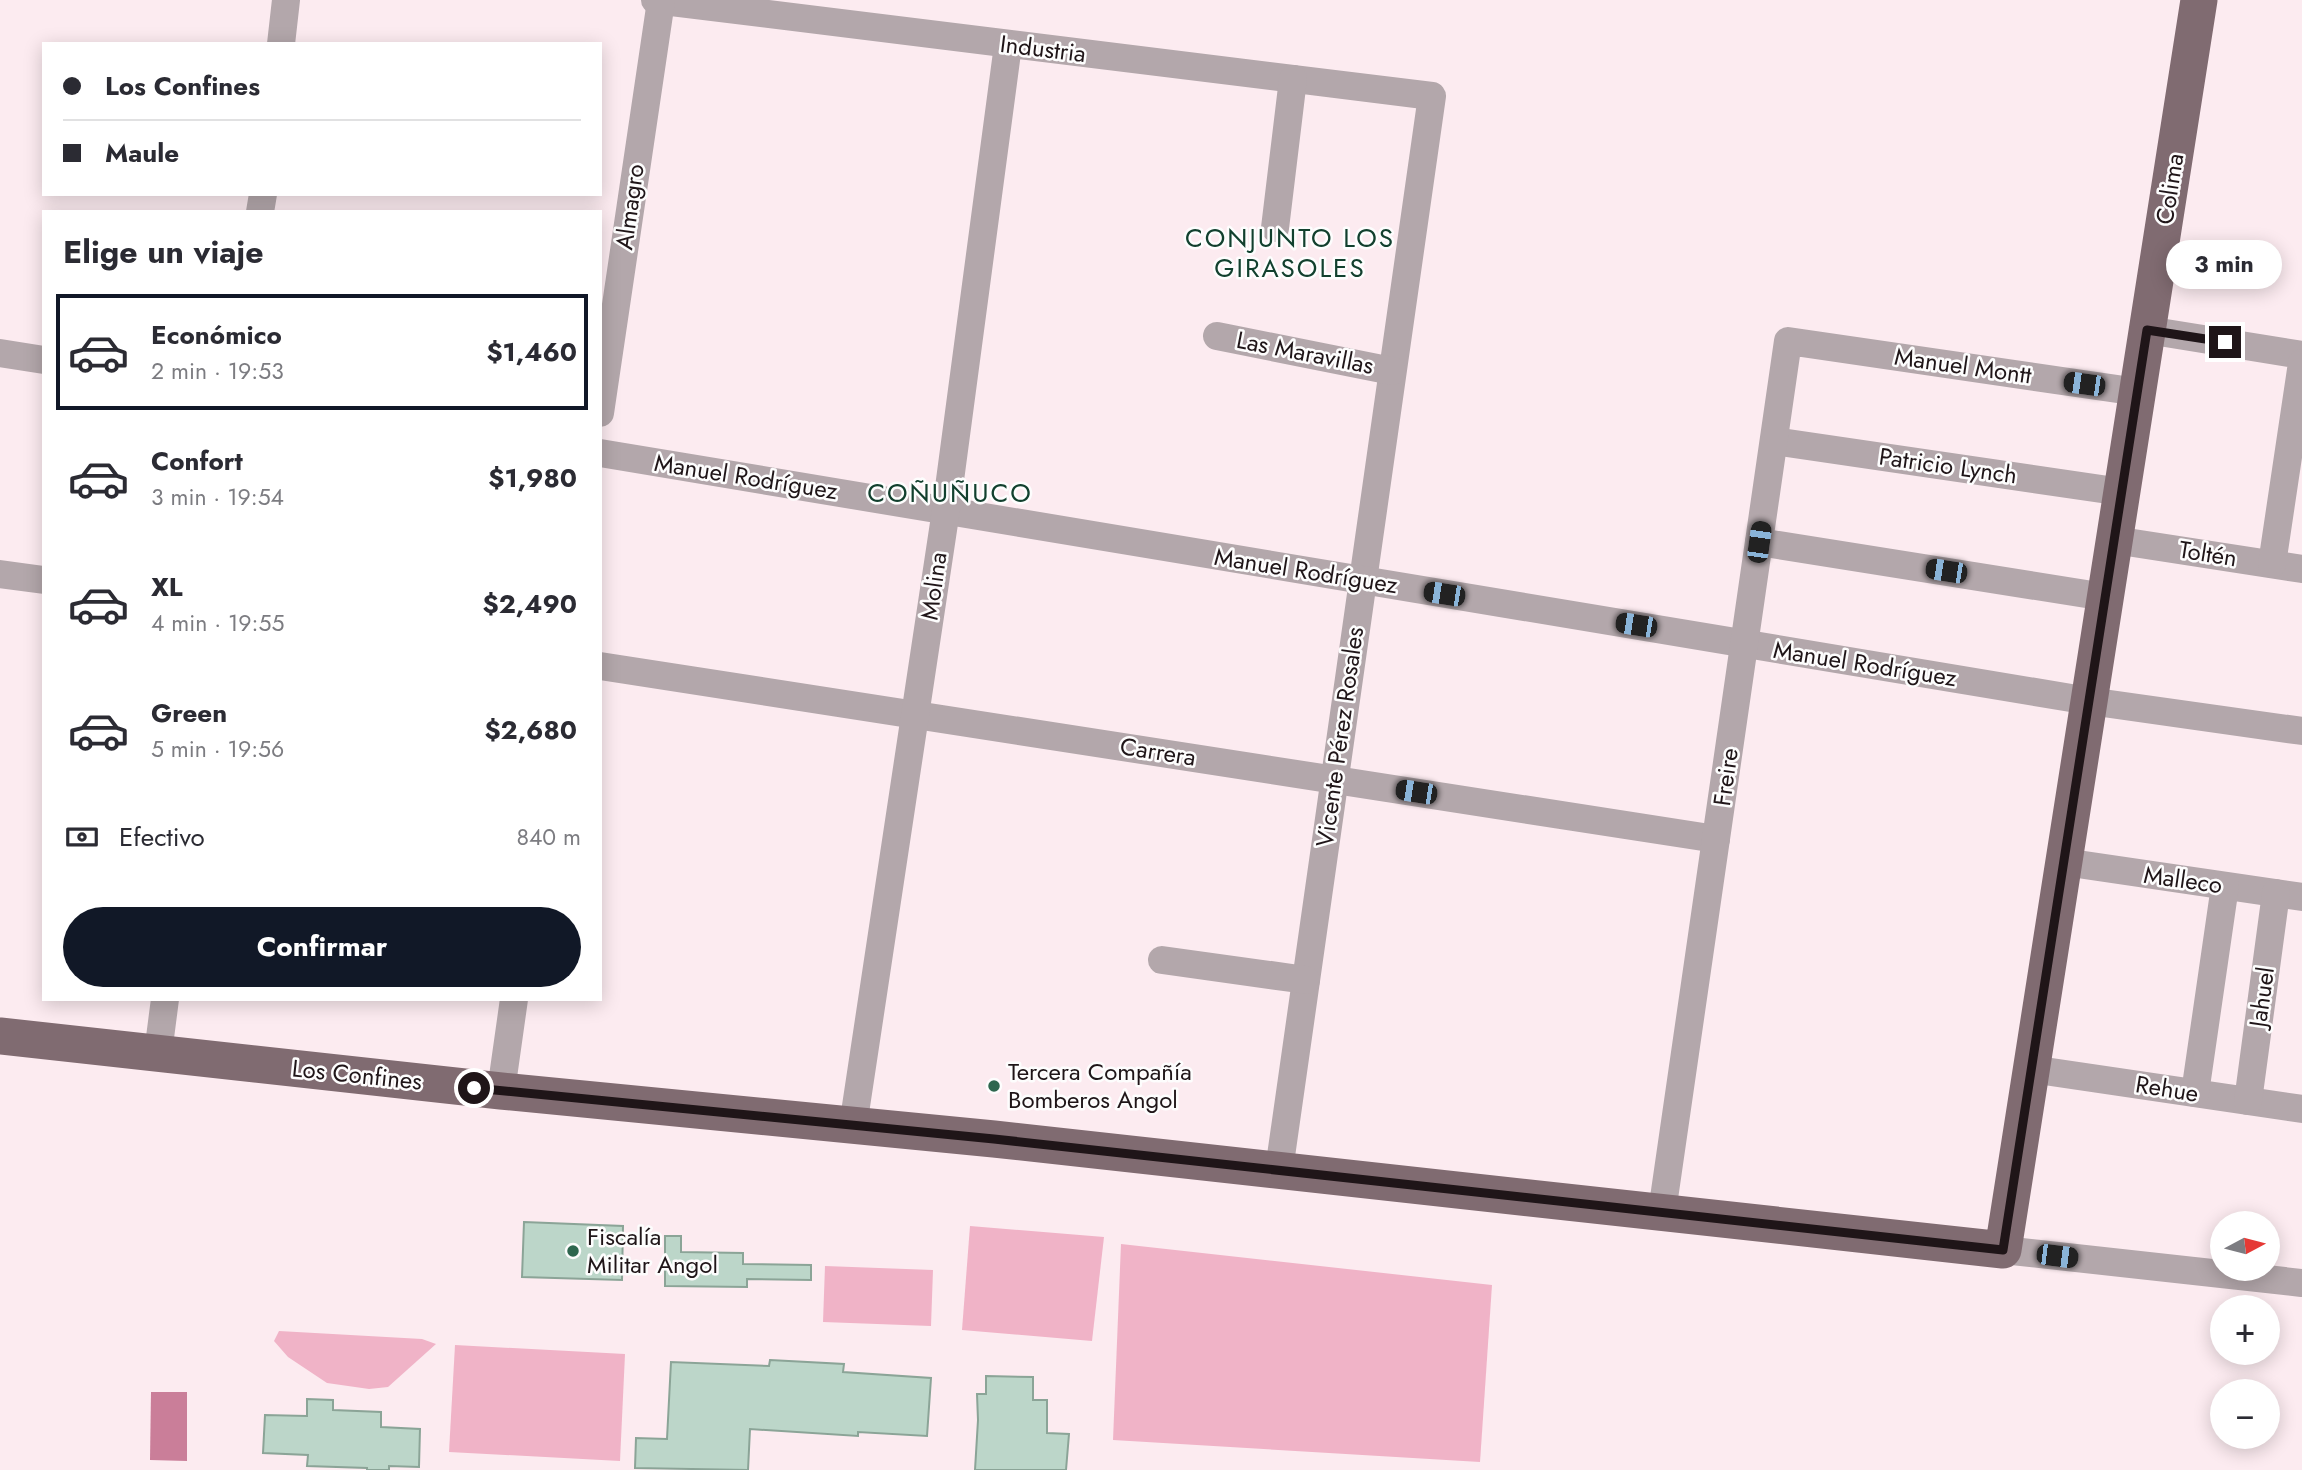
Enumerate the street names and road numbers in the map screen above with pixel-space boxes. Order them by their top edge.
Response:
street label: Industria [998,26,1088,71]
street label: Colima [2147,151,2192,227]
street label: Almagro [606,162,653,252]
street label: Las Maravillas [1234,322,1377,383]
street label: Manuel Montt [1892,339,2034,392]
street label: Patricio Lynch [1877,438,2019,493]
street label: Manuel Rodríguez [652,445,840,508]
street label: Toltén [2177,532,2240,575]
street label: Manuel Rodríguez [1212,539,1400,602]
street label: Molina [911,550,956,622]
street label: Vicente Pérez Rosales [1307,625,1372,849]
street label: Manuel Rodríguez [1771,632,1959,695]
street label: Carrera [1118,728,1198,775]
street label: Freire [1704,746,1747,808]
street label: Malleco [2142,857,2225,902]
street label: Jahuel [2240,965,2283,1032]
street label: Los Confines [290,1050,424,1099]
street label: Rehue [2133,1066,2201,1111]

